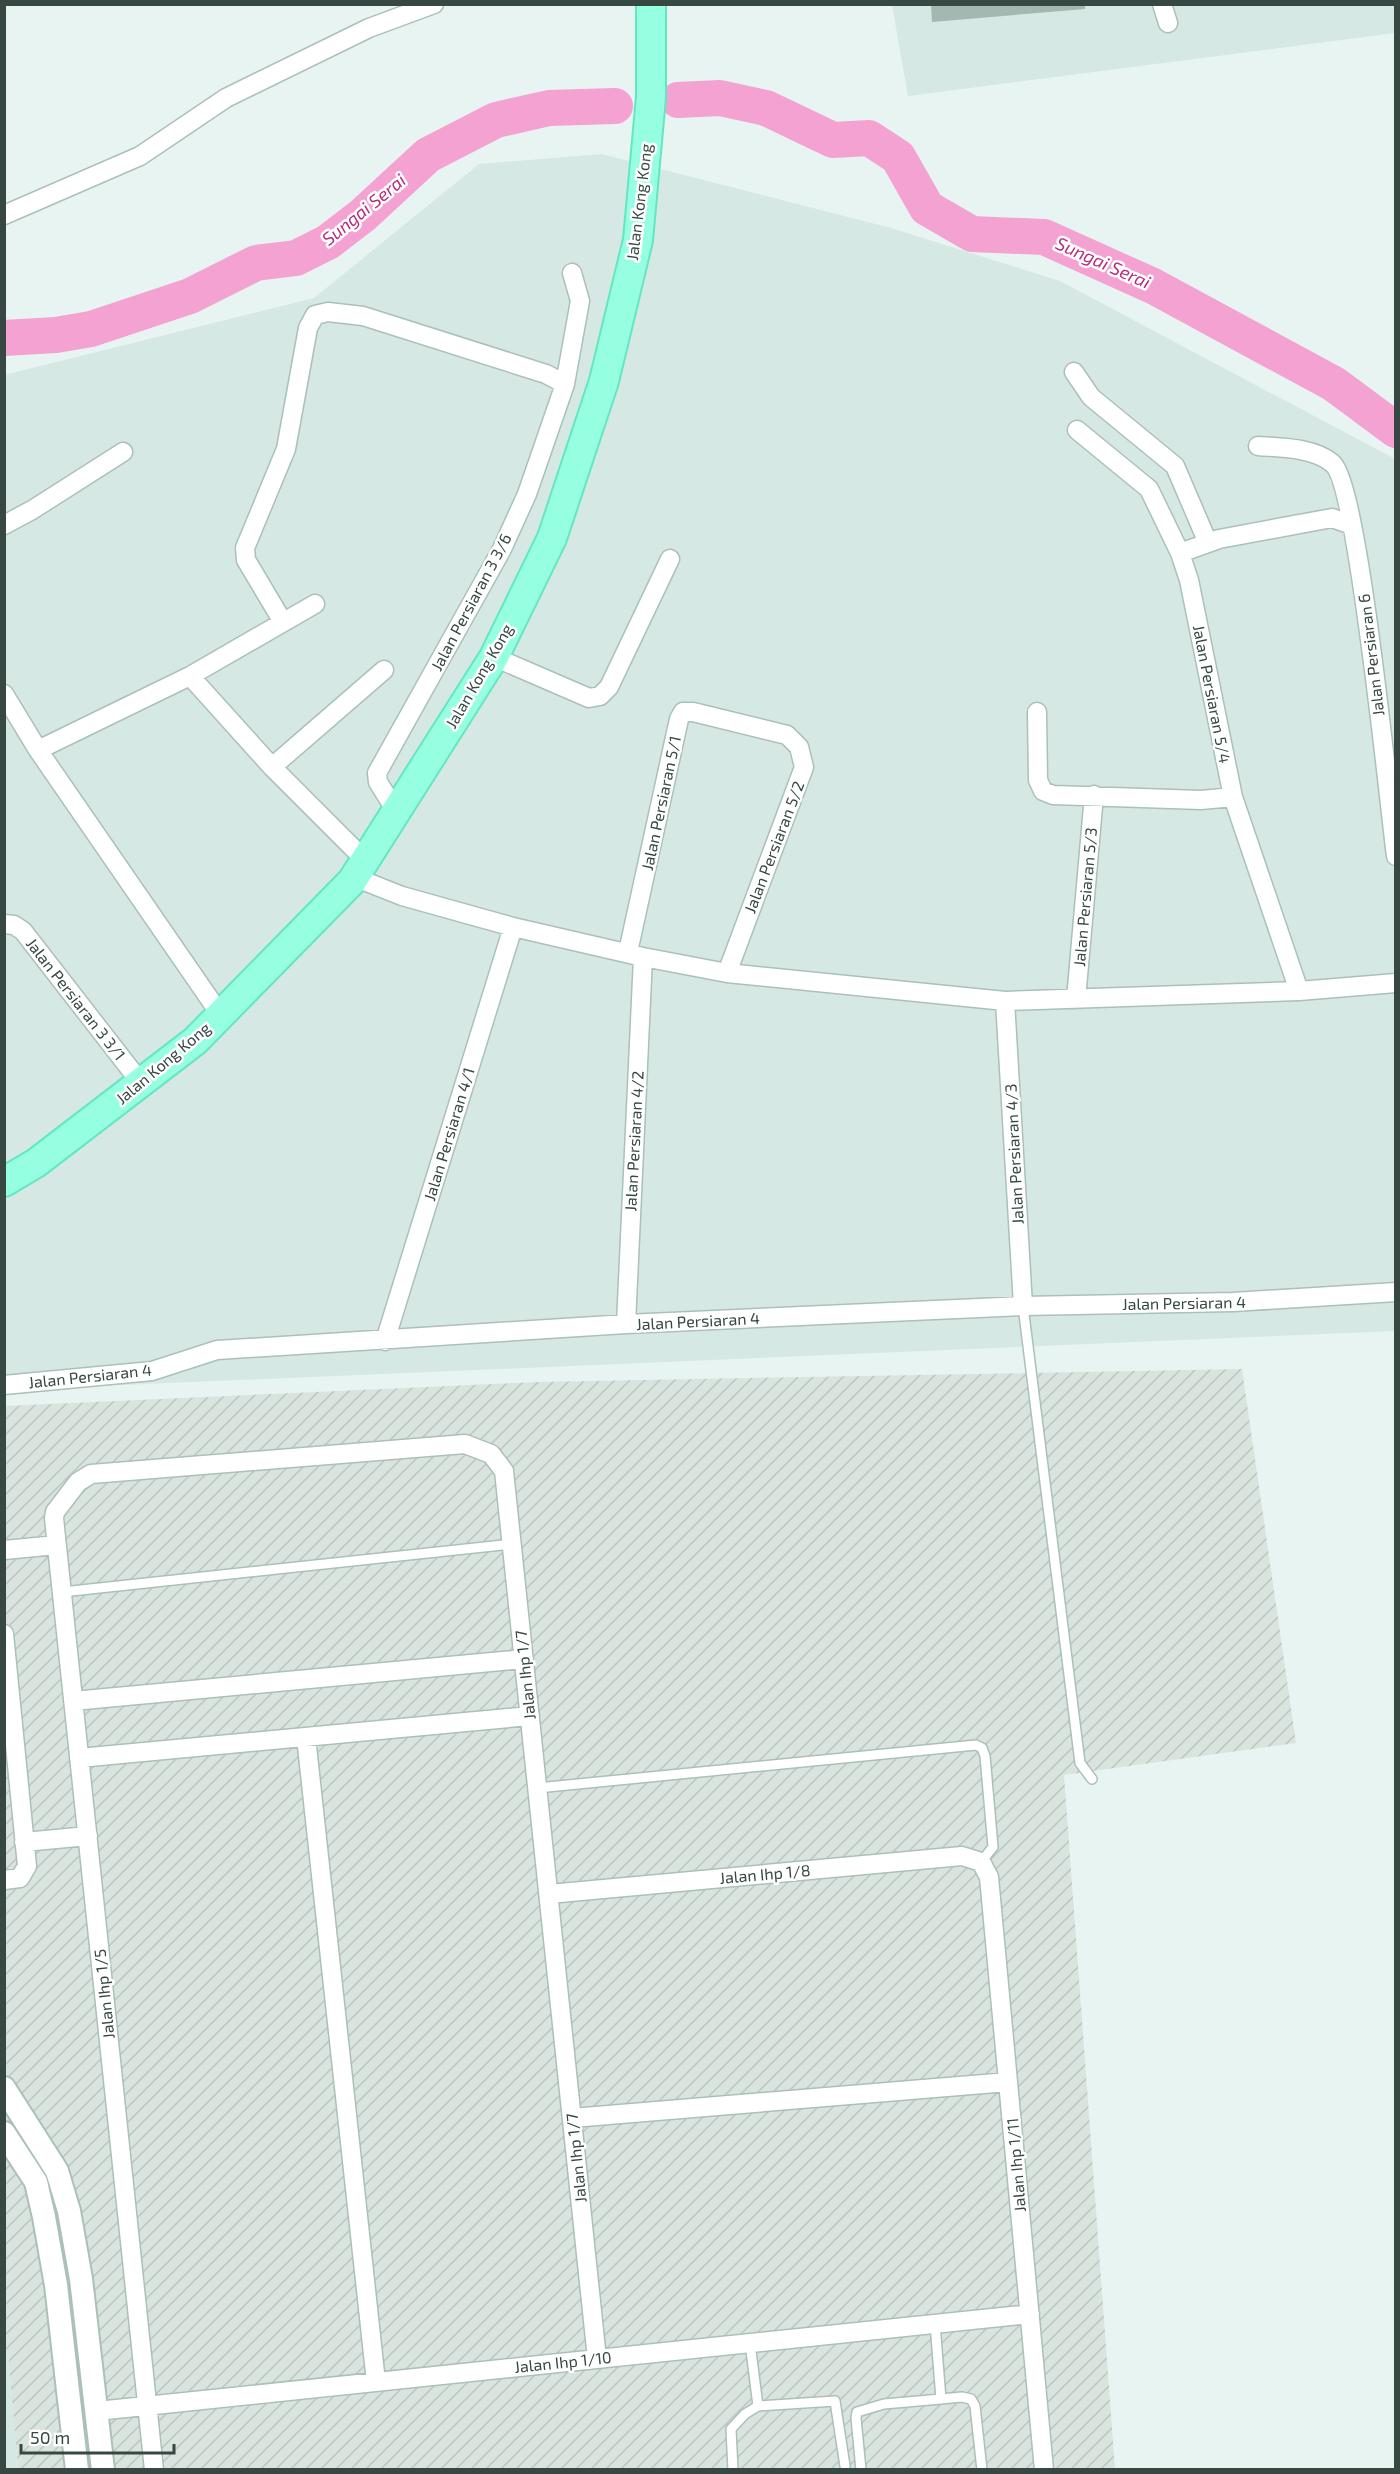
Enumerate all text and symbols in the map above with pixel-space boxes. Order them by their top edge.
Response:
street label: Jalan Kong Kong [622,142,655,261]
water label: Sungai Serai [317,168,410,250]
water label: Sungai Serai [1053,231,1155,293]
street label: Jalan Persiaran 3 3/6 [426,530,515,674]
street label: Jalan Persiaran 6 [1354,593,1387,717]
street label: Jalan Kong Kong [441,620,516,731]
street label: Jalan Persiaran 5/4 [1190,623,1235,765]
street label: Jalan Persiaran 5/1 [637,734,684,872]
street label: Jalan Persiaran 5/2 [740,778,807,915]
street label: Jalan Persiaran 5/3 [1069,827,1100,967]
street label: Jalan Persiaran 3 3/1 [23,934,130,1064]
street label: Jalan Kong Kong [112,1018,214,1108]
street label: Jalan Persiaran 4/1 [419,1065,478,1203]
street label: Jalan Persiaran 4/2 [620,1070,647,1212]
street label: Jalan Persiaran 4/3 [1000,1083,1027,1225]
street label: Jalan Persiaran 4 [1122,1292,1246,1313]
street label: Jalan Persiaran 4 [636,1308,760,1333]
street label: Jalan Persiaran 4 [27,1360,153,1391]
street label: Jalan Ihp 1/7 [510,1629,539,1721]
street label: Jalan Ihp 1/8 [719,1860,811,1887]
street label: Jalan Ihp 1/5 [89,1948,118,2040]
street label: Jalan Ihp 1/7 [561,2112,590,2204]
street label: Jalan Ihp 1/11 [1002,2117,1029,2213]
street label: Jalan Ihp 1/10 [513,2347,612,2376]
scale bar [21,2417,174,2455]
text: 50 m [30,2426,70,2448]

